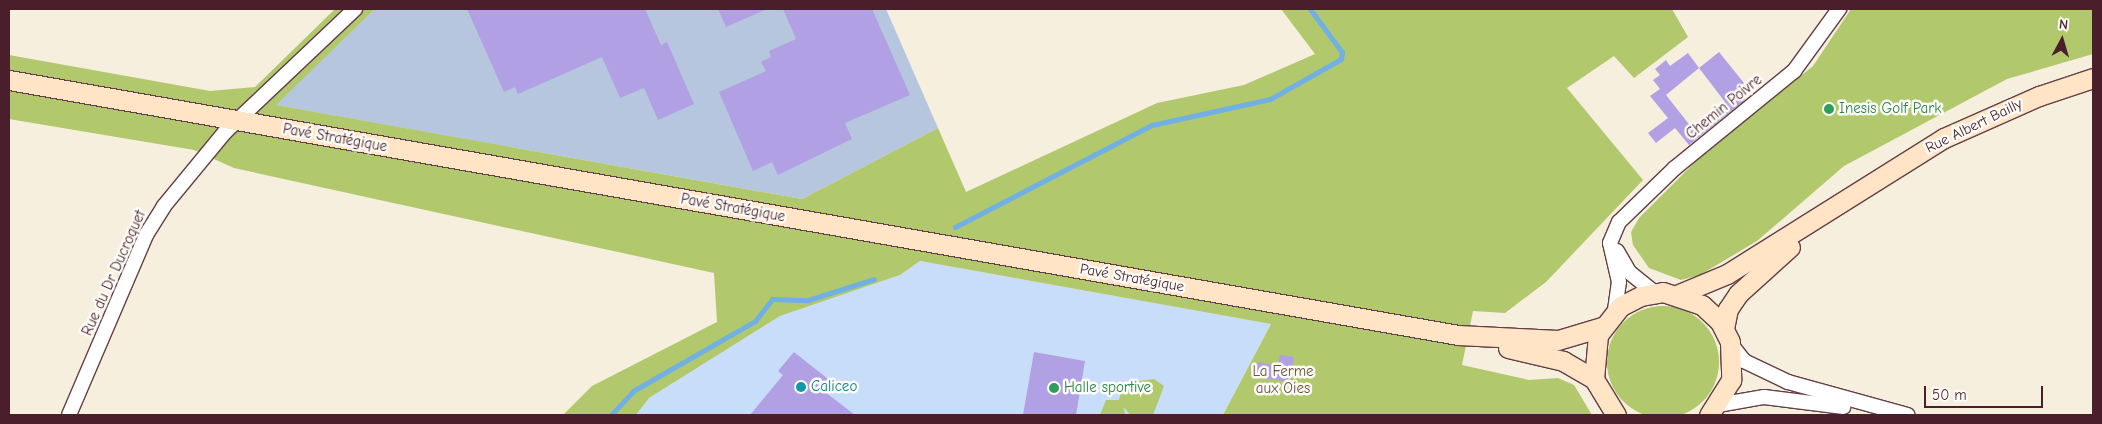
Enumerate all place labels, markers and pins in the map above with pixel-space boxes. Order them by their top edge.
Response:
place label: Inesis Golf Park [1839,100,1941,118]
marker: Inesis Golf Park [1823,103,1835,115]
place label: Caliceo [811,378,857,396]
place label: Halle sportive [1064,379,1151,397]
marker: Caliceo [795,381,807,393]
marker: Halle sportive [1048,382,1060,394]

